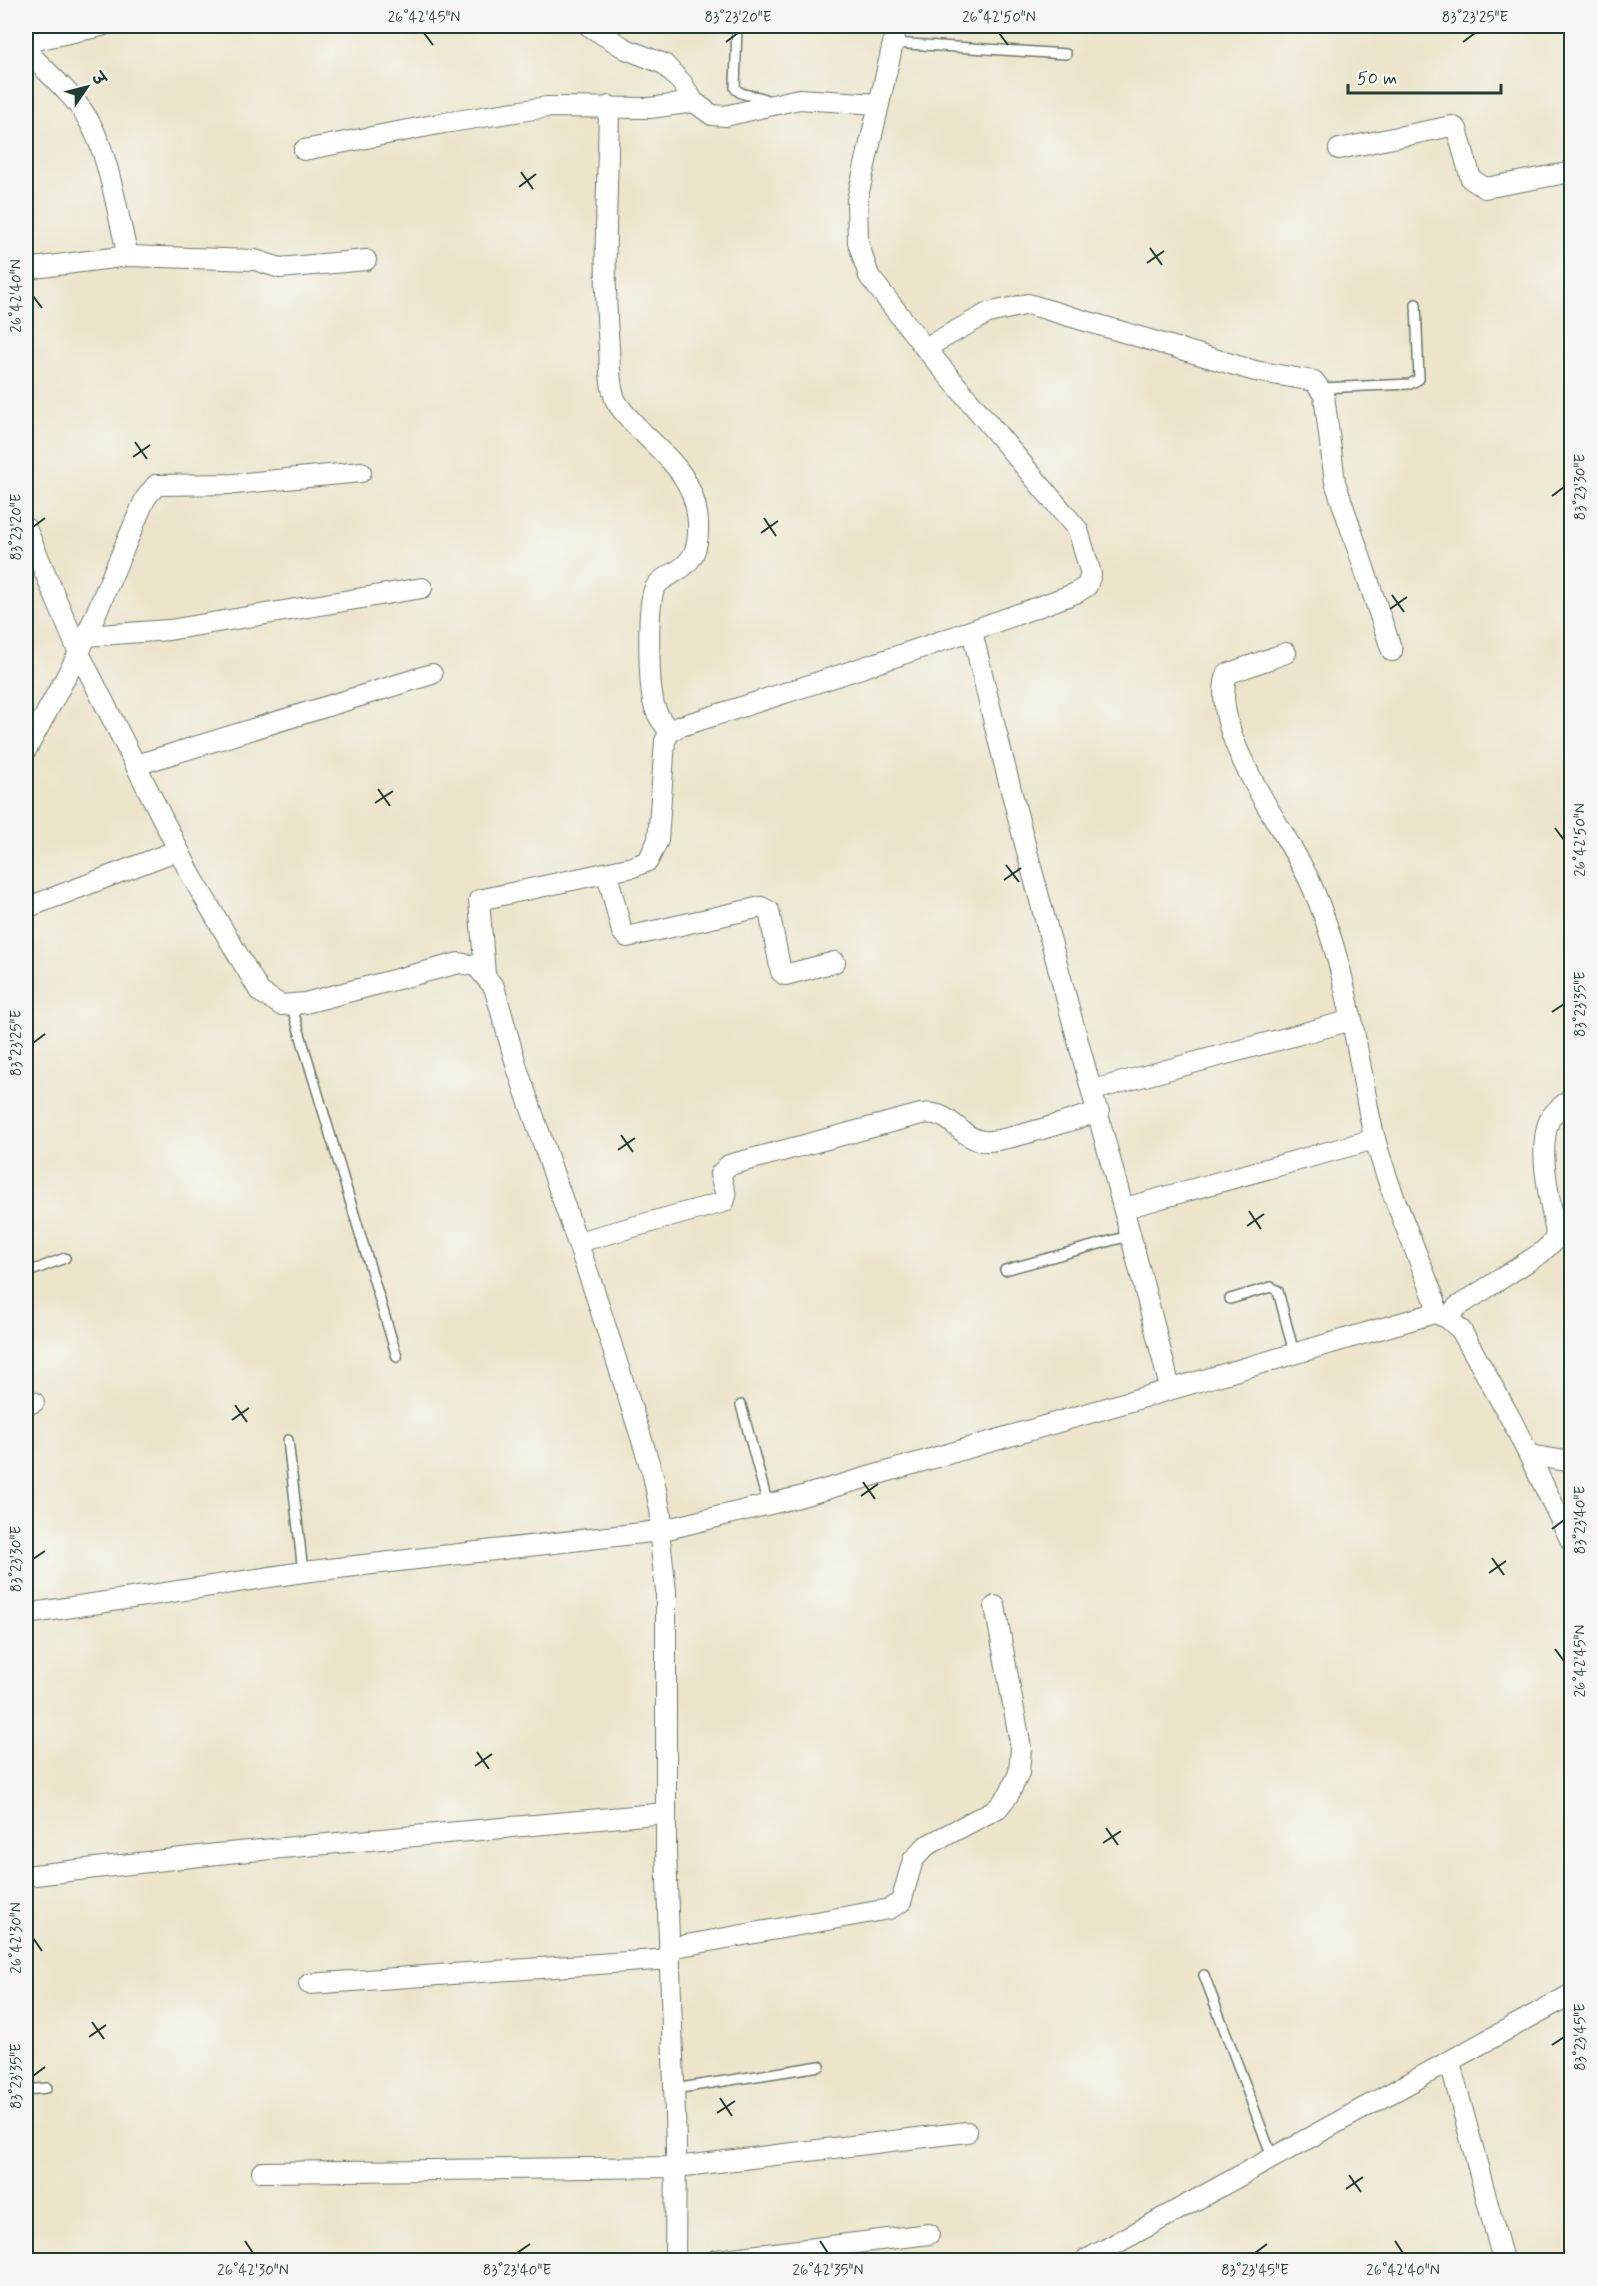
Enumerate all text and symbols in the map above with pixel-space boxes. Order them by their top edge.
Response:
text: 26°42'45"N [388,8,460,28]
text: 83°23'20"E [705,8,772,28]
text: 26°42'50"N [962,8,1036,28]
text: 83°23'25"E [1442,8,1508,28]
north arrow [57,57,117,117]
scale bar [1348,57,1501,95]
text: उ [85,67,110,91]
text: 50 m [1357,67,1397,91]
text: 26°42'40"N [7,259,27,333]
text: 83°23'30"E [1571,454,1591,520]
text: 83°23'20"E [7,493,27,560]
text: 26°42'50"N [1571,803,1591,877]
text: 83°23'35"E [1571,971,1591,1037]
text: 83°23'25"E [7,1010,27,1076]
text: 83°23'40"E [1571,1486,1591,1554]
text: 83°23'30"E [7,1526,27,1592]
text: 26°42'45"N [1571,1625,1591,1697]
text: 26°42'30"N [7,1902,27,1974]
text: 83°23'45"E [1571,2003,1591,2071]
text: 83°23'35"E [7,2043,27,2109]
text: 26°42'30"N [217,2261,289,2281]
text: 83°23'40"E [483,2261,551,2281]
text: 26°42'35"N [793,2261,863,2281]
text: 83°23'45"E [1221,2261,1289,2281]
text: 26°42'40"N [1366,2261,1440,2281]

